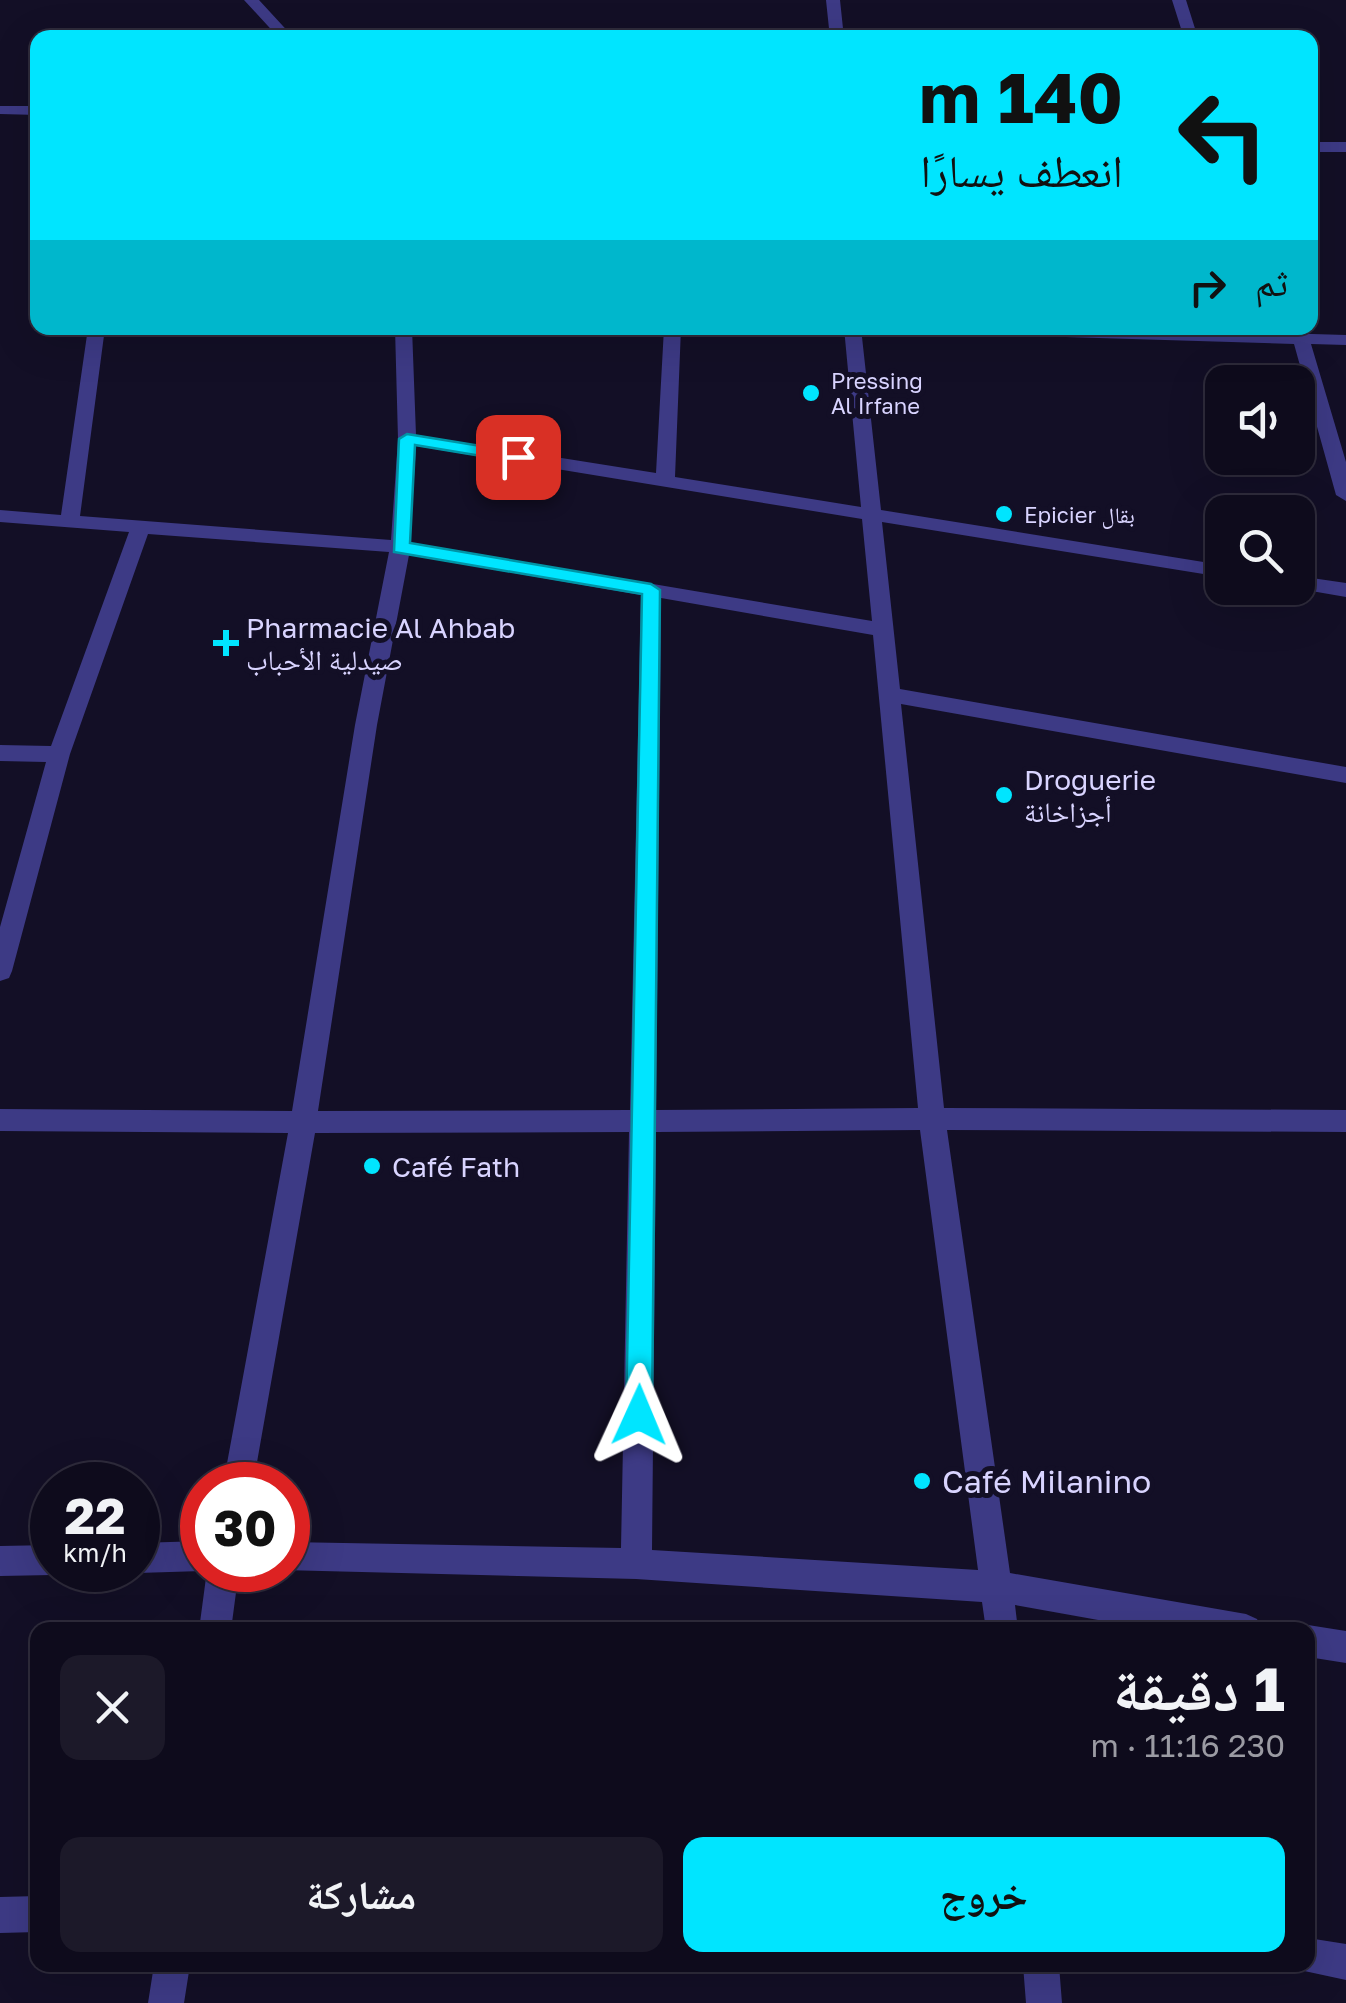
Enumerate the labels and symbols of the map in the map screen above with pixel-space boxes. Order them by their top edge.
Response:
place label: Pressing Al Irfane [831,367,923,419]
marker: Pressing Al Irfane [800,382,822,404]
pin [476,415,561,500]
place label: Epicier بقال [1024,501,1135,529]
marker: Epicier بقال [993,503,1015,525]
place label: Pharmacie Al Ahbab صيدلية الأحباب [246,611,515,676]
marker: Pharmacie Al Ahbab صيدلية الأحباب [215,632,237,654]
place label: Droguerie أجزاخانة [1024,763,1156,828]
marker: Droguerie أجزاخانة [993,784,1015,806]
place label: Café Fath [392,1150,520,1183]
marker: Café Fath [361,1155,383,1177]
position arrow [587,1363,691,1467]
speed limit sign: 30 [180,1462,310,1592]
place label: Café Milanino [942,1462,1151,1500]
marker: Café Milanino [911,1470,933,1492]

